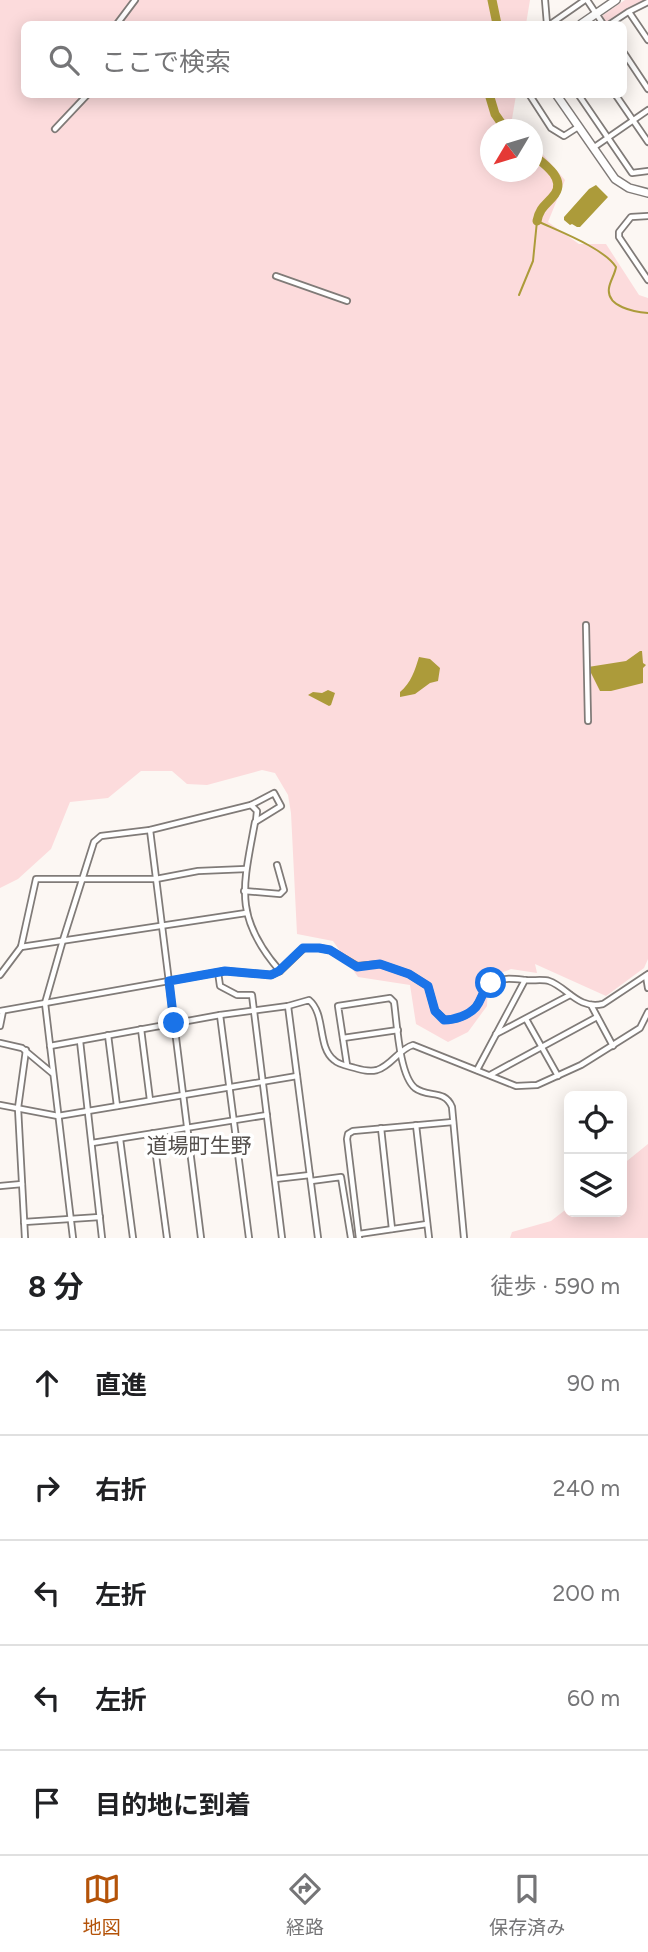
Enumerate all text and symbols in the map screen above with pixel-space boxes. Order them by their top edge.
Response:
search box [21,21,627,98]
icon: search [45,41,83,79]
text: ここで検索 [101,46,231,78]
north arrow [480,119,543,182]
route start [475,967,506,998]
route end [158,1007,189,1038]
map controls [564,1091,627,1217]
button: locate [564,1091,627,1154]
district label: 道場町生野 [147,1133,252,1158]
button: layers [564,1154,627,1217]
text: 8 分 [28,1268,84,1305]
text: 徒歩 · 590 m [491,1272,620,1300]
icon: ahead [28,1364,66,1402]
text: 直進 [95,1369,147,1401]
text: 90 m [567,1369,620,1397]
icon: right [28,1469,66,1507]
text: 右折 [95,1474,147,1506]
text: 240 m [553,1474,620,1502]
icon: left [28,1574,66,1612]
text: 左折 [95,1579,147,1611]
text: 200 m [552,1579,620,1607]
icon: left [28,1679,66,1717]
text: 左折 [95,1684,147,1716]
text: 60 m [567,1684,620,1712]
icon: arrive [28,1784,66,1822]
text: 目的地に到着 [95,1789,251,1821]
tab: 地図 [83,1870,121,1939]
tab: 経路 [286,1870,324,1939]
tab: 保存済み [489,1870,565,1939]

